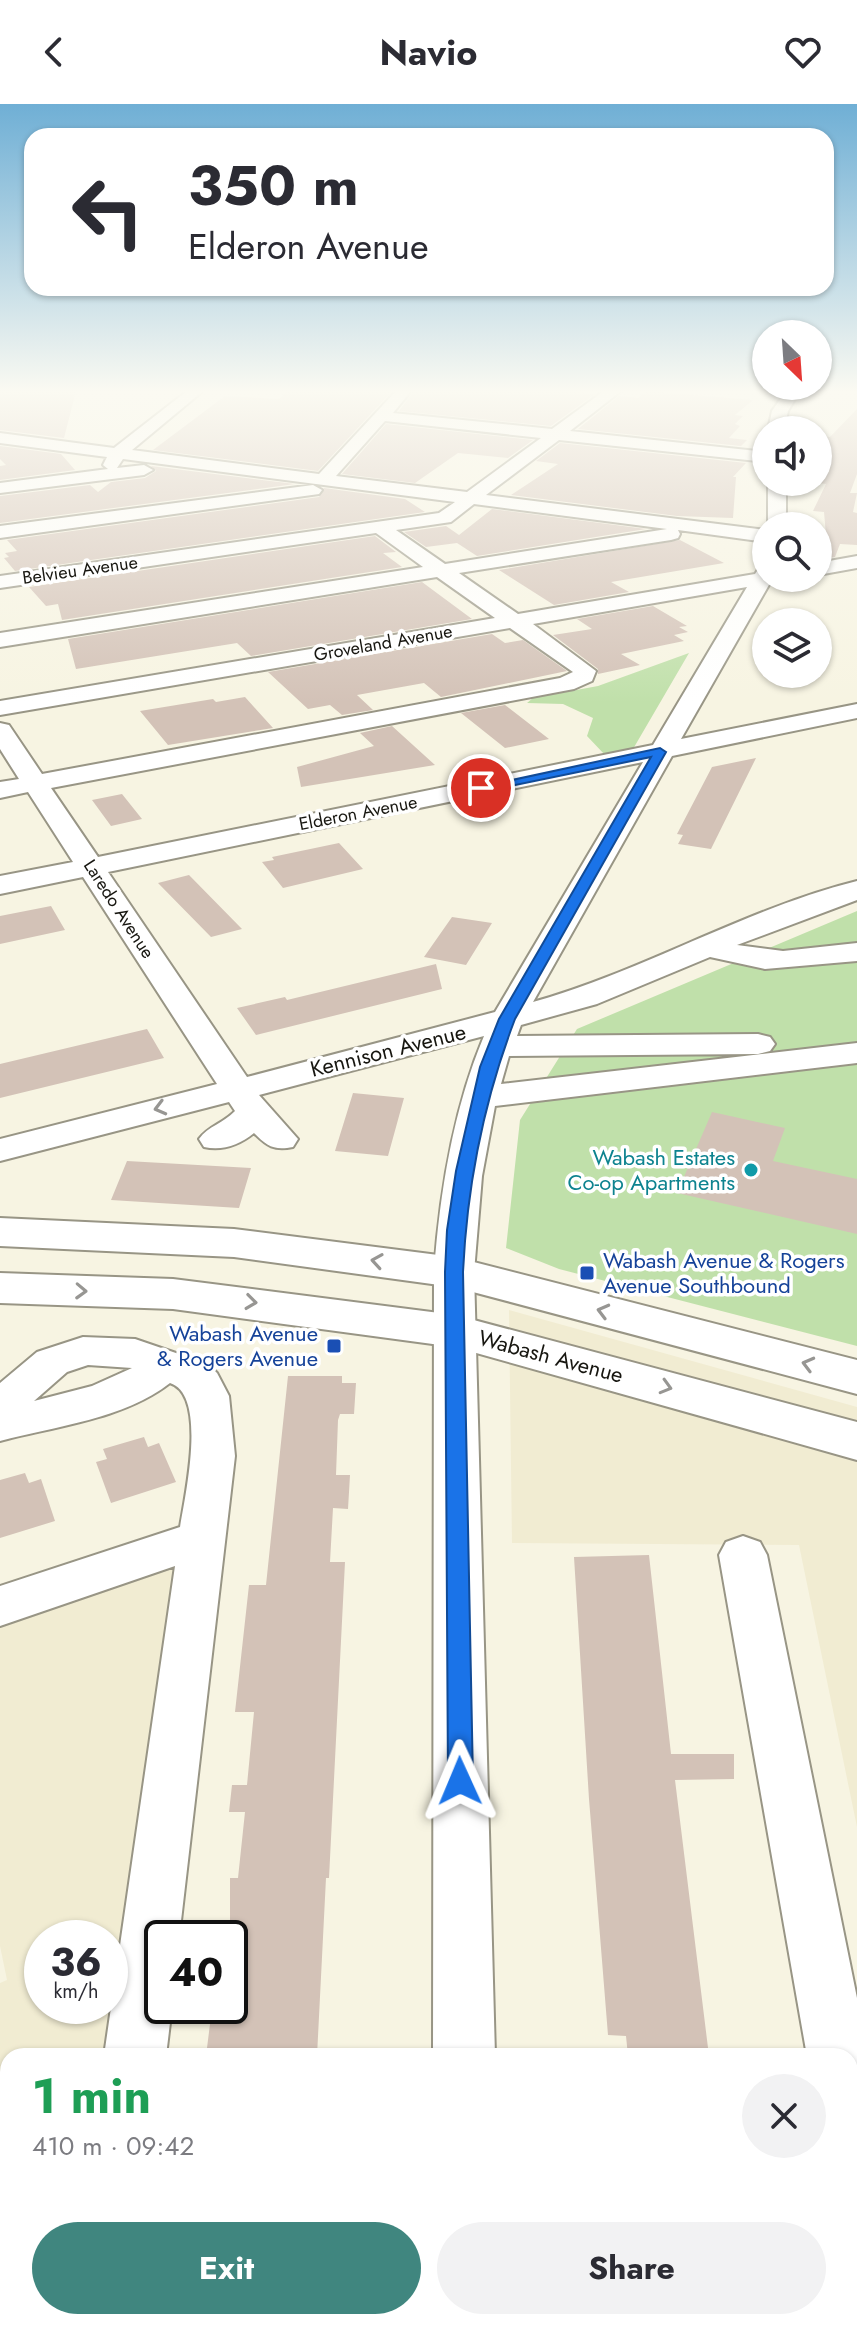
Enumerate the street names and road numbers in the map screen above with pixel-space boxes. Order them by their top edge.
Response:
street label: Belvieu Avenue [21,549,139,591]
street label: Groveland Avenue [312,618,454,668]
street label: Elderon Avenue [297,789,419,837]
street label: Laredo Avenue [77,854,161,964]
street label: Kennison Avenue [307,1015,469,1085]
street label: Wabash Avenue [475,1321,627,1391]

